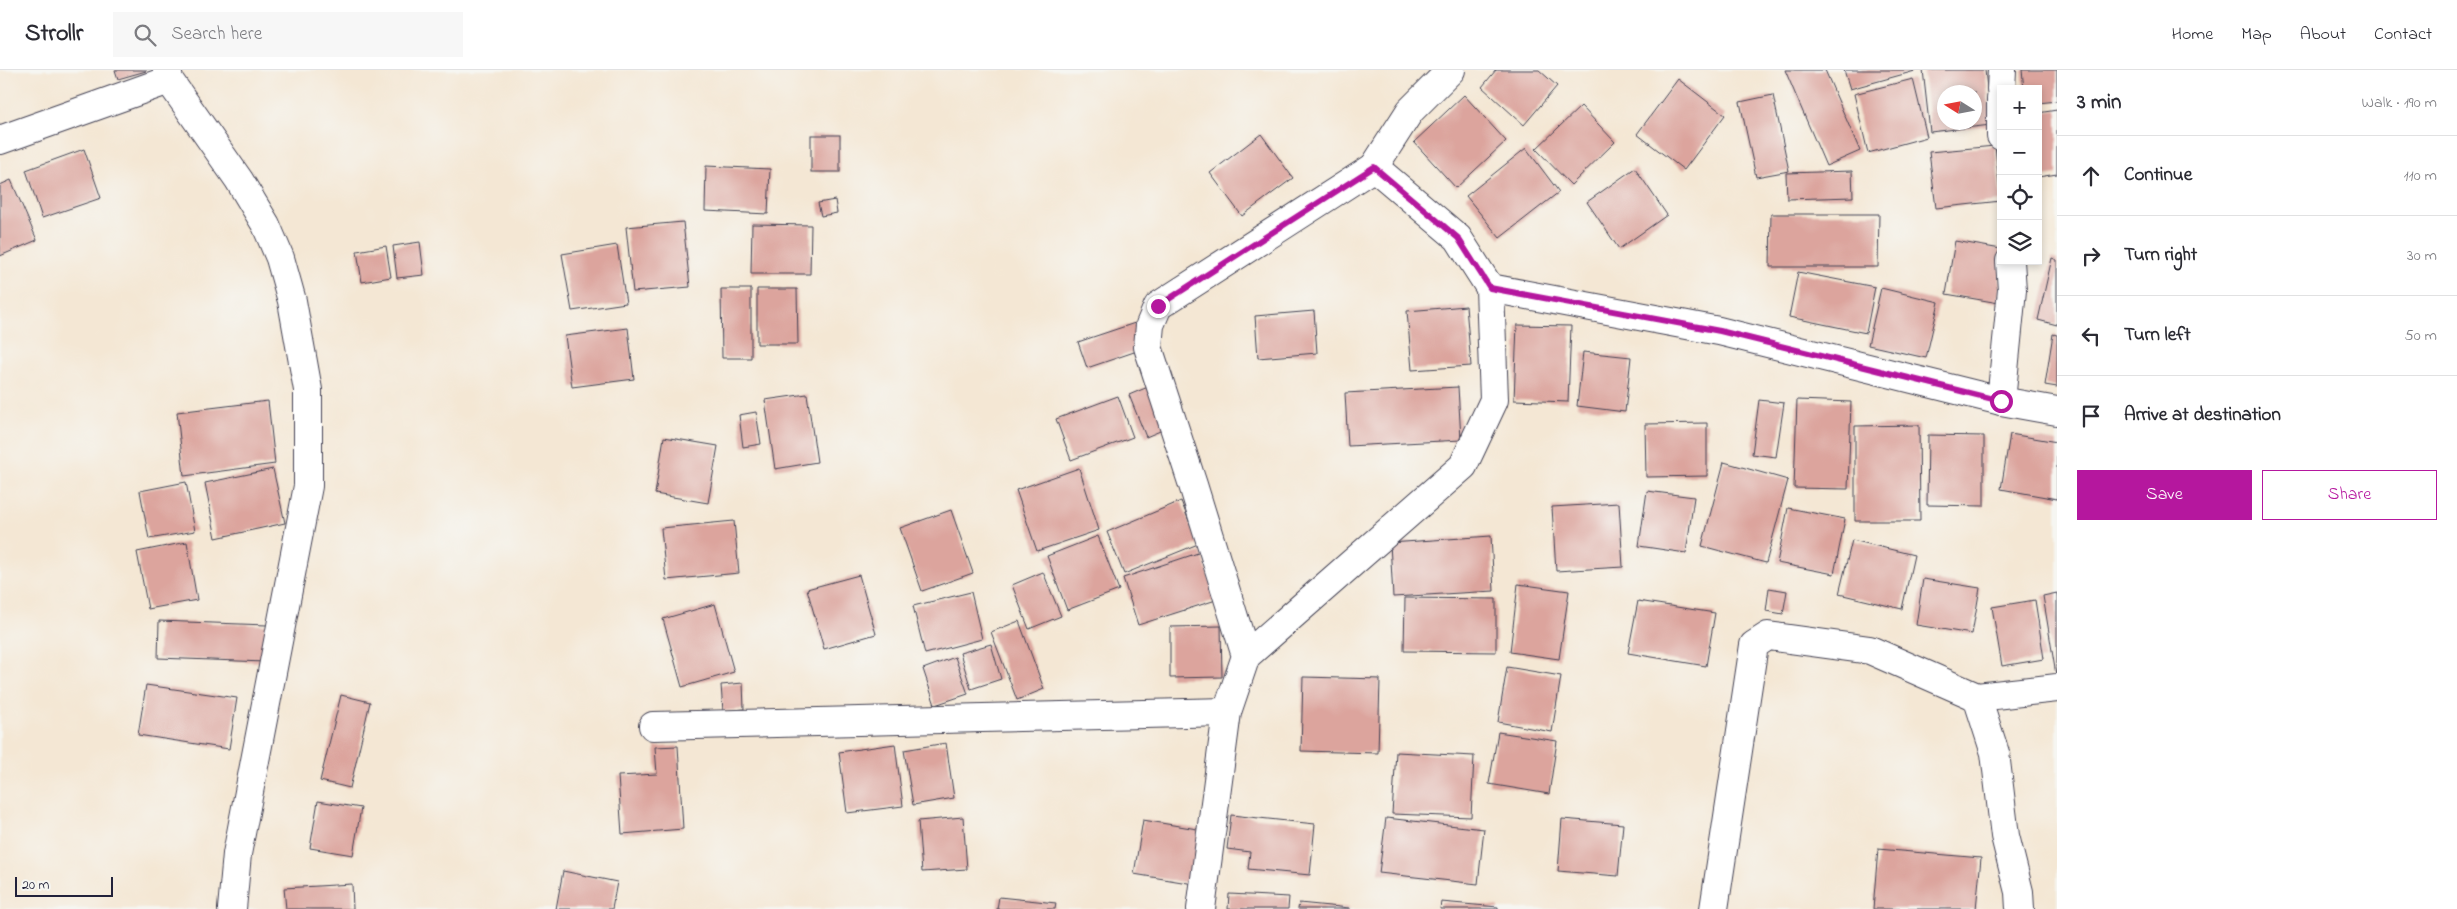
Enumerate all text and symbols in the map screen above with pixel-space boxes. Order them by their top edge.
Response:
search box [113,12,463,57]
text: Strollr [25,17,83,52]
icon: search [131,21,159,49]
text: Search here [171,21,262,48]
text: Home [2172,22,2213,48]
text: Map [2241,22,2272,48]
text: About [2300,22,2346,48]
text: Contact [2374,22,2432,48]
north arrow [1937,85,1982,130]
map controls [1997,85,2042,265]
button: + [1997,85,2042,130]
text: 3 min [2077,88,2121,118]
text: Walk · 190 m [2362,91,2437,115]
button: − [1997,130,2042,175]
icon: ahead [2077,162,2105,190]
text: Continue [2124,162,2192,189]
text: 110 m [2403,164,2437,188]
button: locate [1997,175,2042,220]
button: layers [1997,220,2042,265]
icon: right [2077,242,2105,270]
text: Turn right [2124,242,2197,269]
text: 30 m [2407,244,2437,268]
route end [1147,295,1170,318]
icon: left [2077,322,2105,350]
text: Turn left [2124,322,2191,349]
text: 50 m [2405,324,2437,348]
route start [1990,390,2013,413]
icon: arrive [2077,402,2105,430]
text: Arrive at destination [2124,402,2281,429]
button: Save [2077,470,2252,520]
button: Share [2262,470,2437,520]
scale bar [15,874,112,897]
text: 20 m [22,875,49,896]

